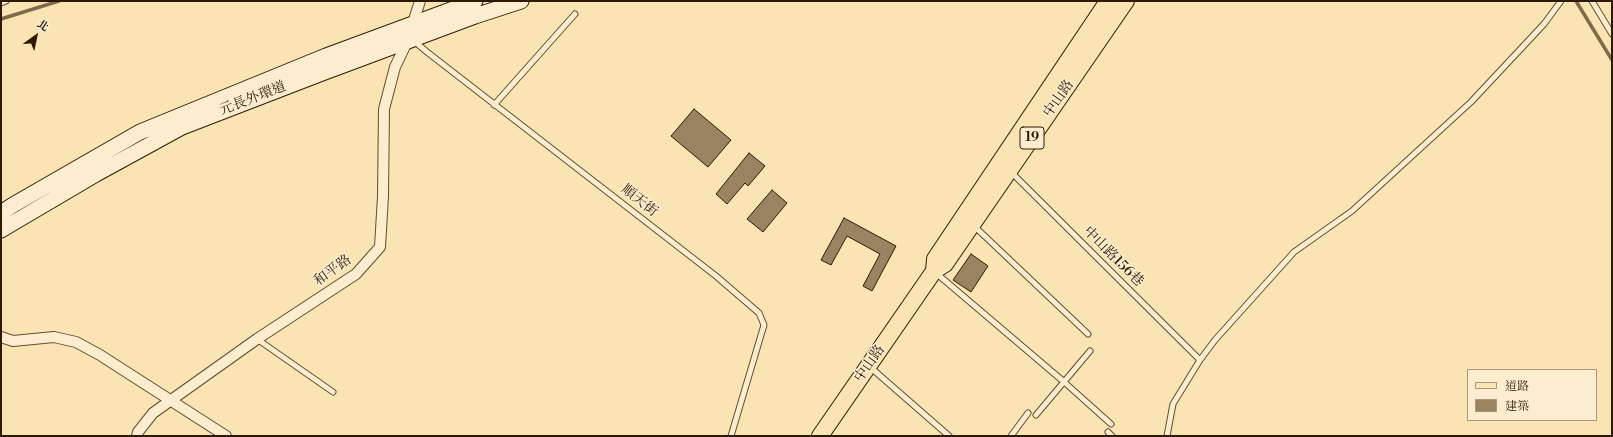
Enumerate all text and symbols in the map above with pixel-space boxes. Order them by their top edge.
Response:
north arrow [16,16,56,56]
text: 北 [34,17,51,35]
street label: 中山路 [1040,77,1078,121]
street label: 元長外環道 [217,79,289,119]
road number: 19 [1020,127,1044,149]
street label: 順天街 [617,181,661,221]
street label: 中山路156巷 [1079,223,1147,291]
street label: 和平路 [311,252,355,290]
street label: 中山路 [851,342,889,386]
legend [1467,369,1597,421]
text: 道路 [1505,379,1529,394]
text: 建築 [1505,399,1529,414]

